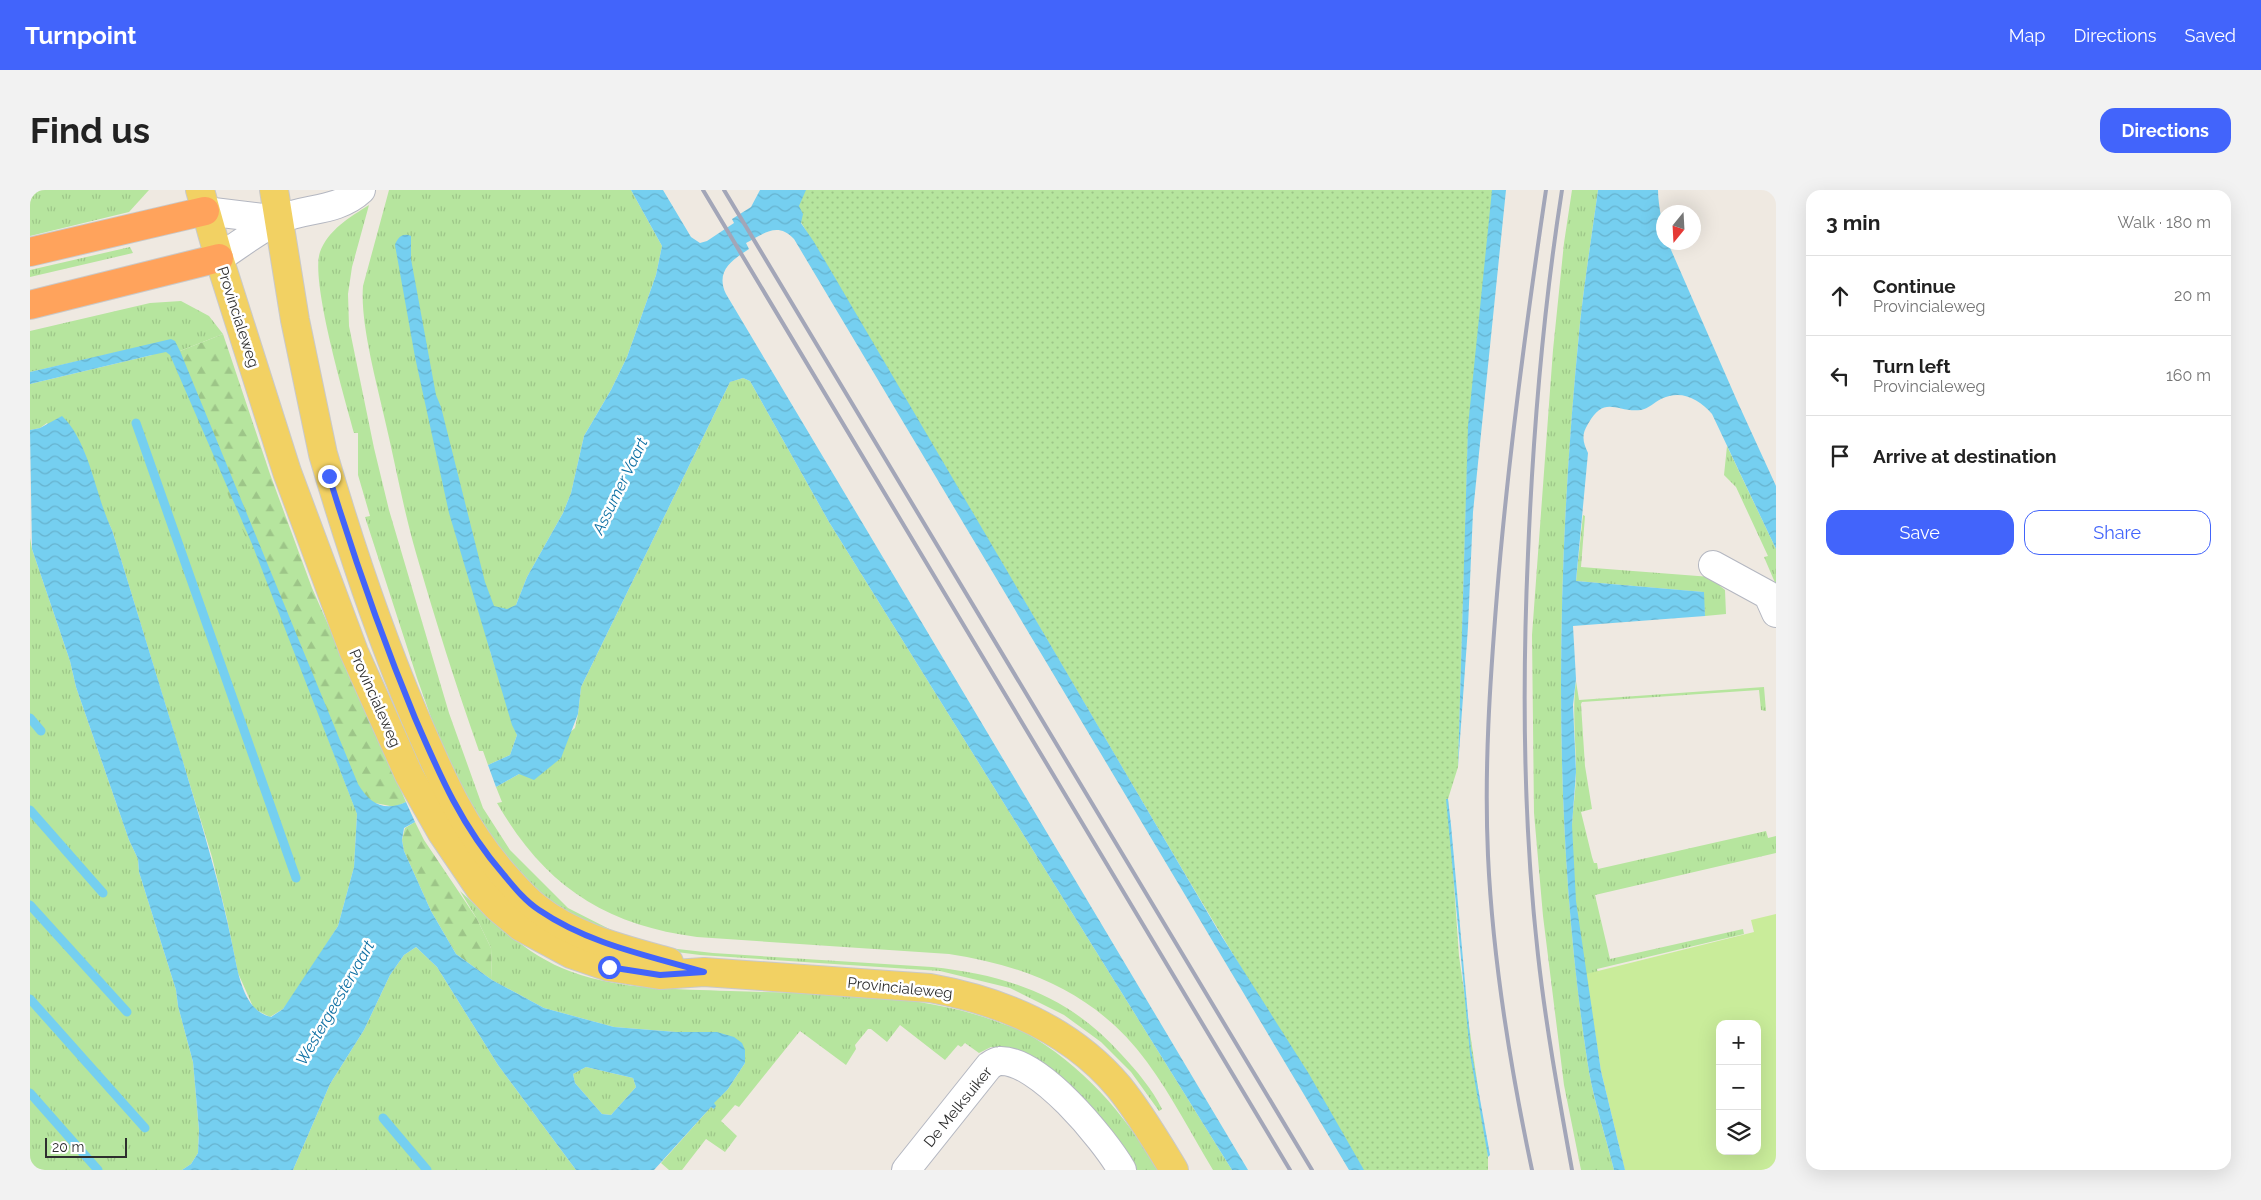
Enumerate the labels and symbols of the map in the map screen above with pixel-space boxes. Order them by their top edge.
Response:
north arrow [1656,205,1701,250]
street label: Provincialeweg [213,264,263,370]
water label: Assumer Vaart [588,434,652,538]
route end [318,465,341,488]
street label: Provincialeweg [345,646,405,750]
water label: Westergeestervaart [292,937,379,1069]
route start [598,956,621,979]
street label: Provincialeweg [847,974,953,1002]
street label: De Melksuiker [920,1063,996,1151]
scale bar [45,1135,128,1158]

